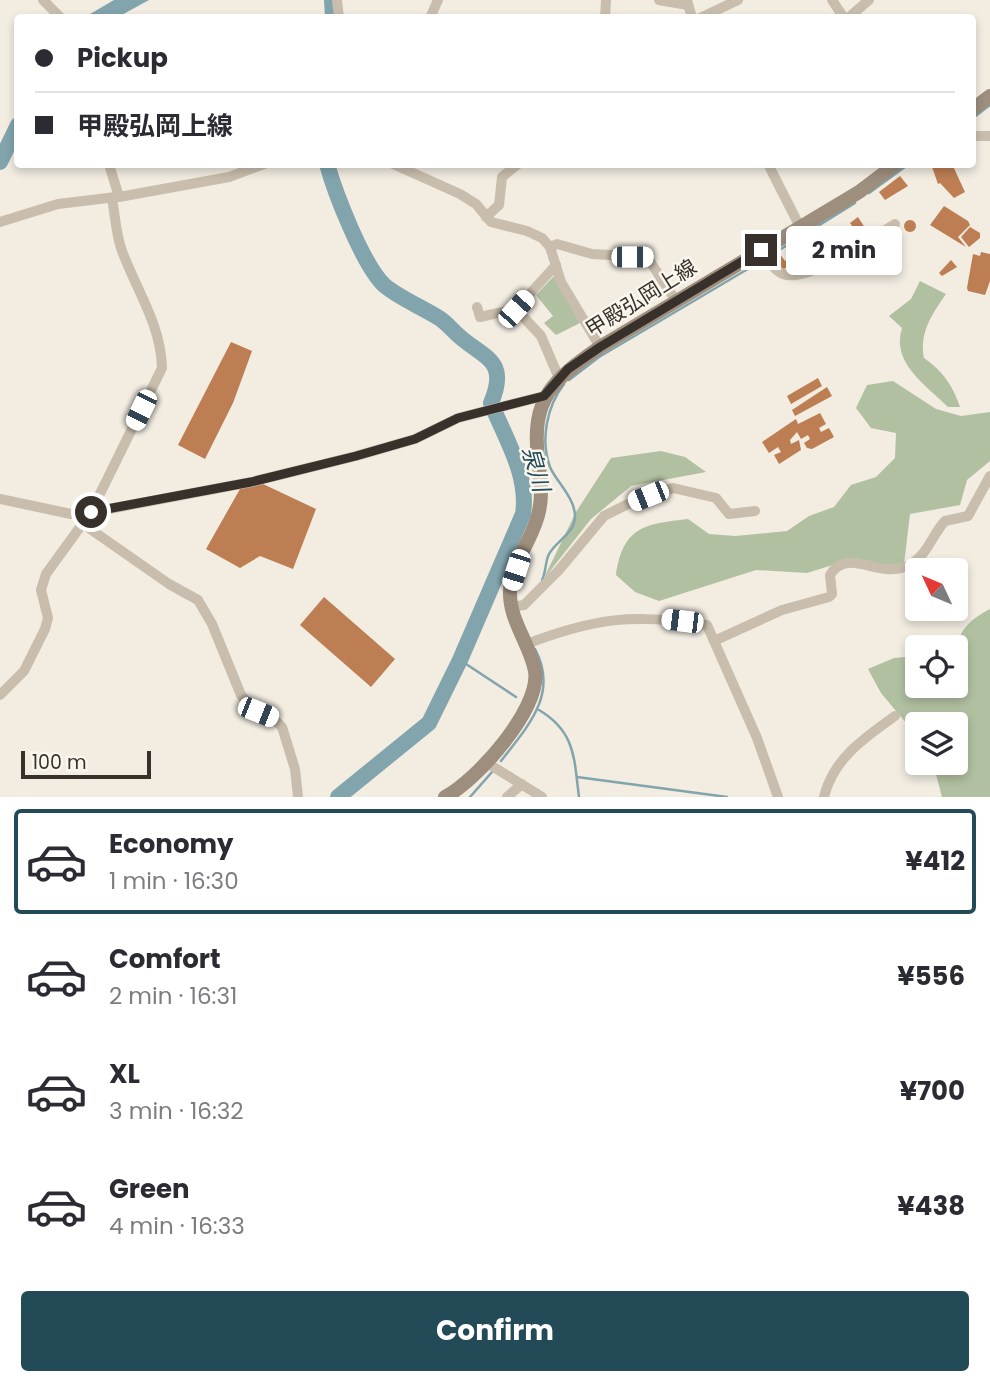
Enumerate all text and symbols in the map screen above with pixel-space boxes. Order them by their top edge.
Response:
text: Pickup [77,40,168,76]
text: 甲殿弘岡上線 [77,108,233,144]
callout: 2 min [786,226,901,274]
route end [745,234,777,266]
text: 2 min [812,234,876,266]
car [612,247,654,268]
street label: 甲殿弘岡上線 [580,252,702,344]
car [495,286,538,332]
car [123,387,160,433]
water label: 泉川 [514,442,559,498]
car [625,478,672,514]
route start [75,496,107,528]
car [500,547,533,593]
north arrow [905,558,968,621]
map controls [905,558,968,775]
car [660,608,705,634]
button: locate [905,635,968,698]
car [235,694,282,730]
button: layers [905,712,968,775]
scale bar [21,748,150,780]
text: 100 m [32,749,87,776]
text: Economy [109,826,233,862]
icon: car [25,830,88,893]
text: ¥412 [905,843,965,879]
text: 1 min · 16:30 [109,865,239,897]
text: Comfort [109,941,221,977]
icon: car [25,945,88,1008]
text: ¥556 [897,958,965,994]
text: 2 min · 16:31 [109,980,237,1012]
text: XL [109,1056,140,1092]
icon: car [25,1060,88,1123]
text: ¥700 [900,1073,965,1109]
text: 3 min · 16:32 [109,1095,244,1127]
text: Green [109,1171,190,1207]
icon: car [25,1175,88,1238]
text: ¥438 [897,1188,965,1224]
text: 4 min · 16:33 [109,1210,245,1242]
button: Confirm [21,1291,969,1371]

